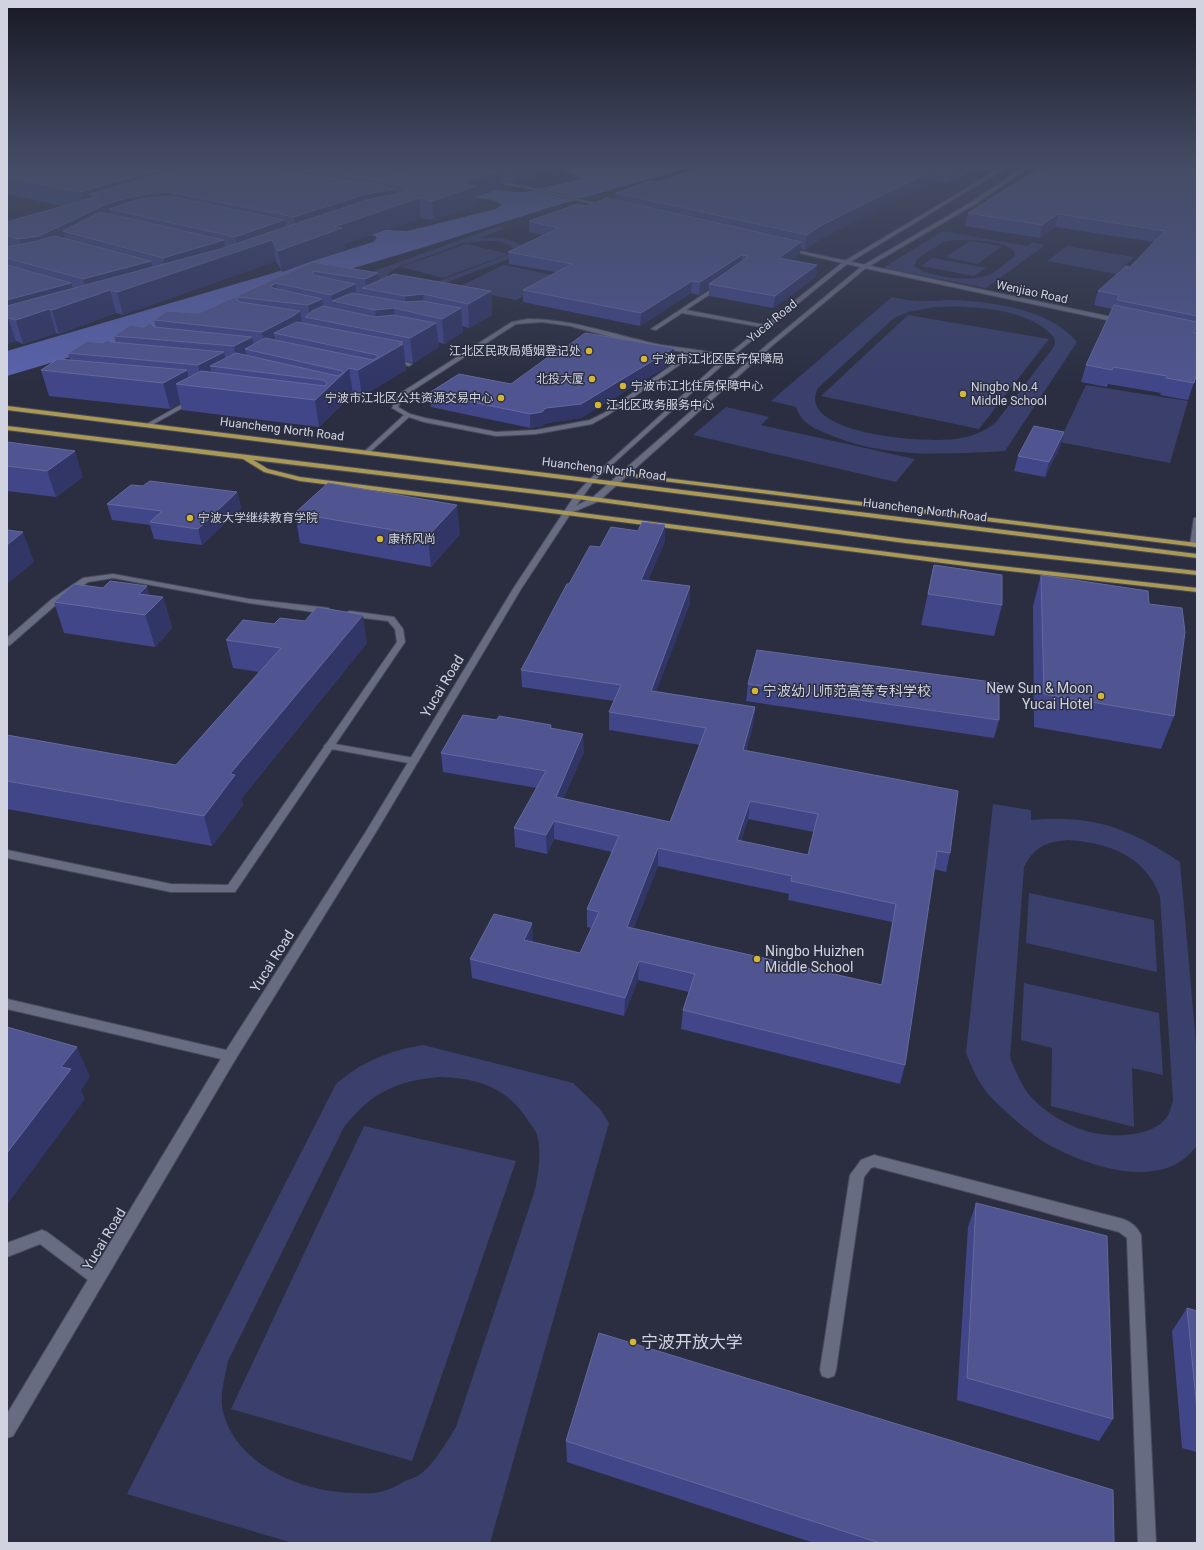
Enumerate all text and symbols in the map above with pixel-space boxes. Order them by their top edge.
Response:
street label: Wenjiao Road [995,278,1069,306]
street label: Yucai Road [744,297,800,345]
place label: 江北区民政局婚姻登记处 [449,344,581,358]
marker: 江北区民政局婚姻登记处 [584,346,594,356]
place label: 宁波市江北区医疗保障局 [652,352,784,366]
marker: 宁波市江北区医疗保障局 [639,354,649,364]
place label: 北投大厦 [536,372,584,386]
marker: 北投大厦 [587,374,597,384]
place label: 宁波市江北住房保障中心 [631,379,763,393]
place label: Ningbo No.4 Middle School [971,380,1047,408]
marker: 宁波市江北住房保障中心 [618,381,628,391]
marker: Ningbo No.4 Middle School [958,389,968,399]
place label: 宁波市江北区公共资源交易中心 [325,391,493,405]
marker: 宁波市江北区公共资源交易中心 [496,393,506,403]
place label: 江北区政务服务中心 [606,398,714,412]
marker: 江北区政务服务中心 [593,400,603,410]
street label: Huancheng North Road [219,414,345,444]
street label: Huancheng North Road [541,454,667,484]
street label: Huancheng North Road [862,495,988,525]
place label: 宁波大学继续教育学院 [198,511,318,525]
marker: 宁波大学继续教育学院 [185,513,195,523]
place label: 康桥风尚 [388,532,436,546]
marker: 康桥风尚 [375,534,385,544]
street label: Yucai Road [417,652,467,720]
place label: New Sun & Moon Yucai Hotel [986,680,1093,712]
place label: 宁波幼儿师范高等专科学校 [763,683,931,699]
marker: 宁波幼儿师范高等专科学校 [750,686,760,696]
marker: New Sun & Moon Yucai Hotel [1096,691,1106,701]
street label: Yucai Road [247,927,297,995]
place label: Ningbo Huizhen Middle School [765,943,864,975]
marker: Ningbo Huizhen Middle School [752,954,762,964]
street label: Yucai Road [79,1205,129,1273]
place label: 宁波开放大学 [641,1332,743,1352]
marker: 宁波开放大学 [628,1337,638,1347]

